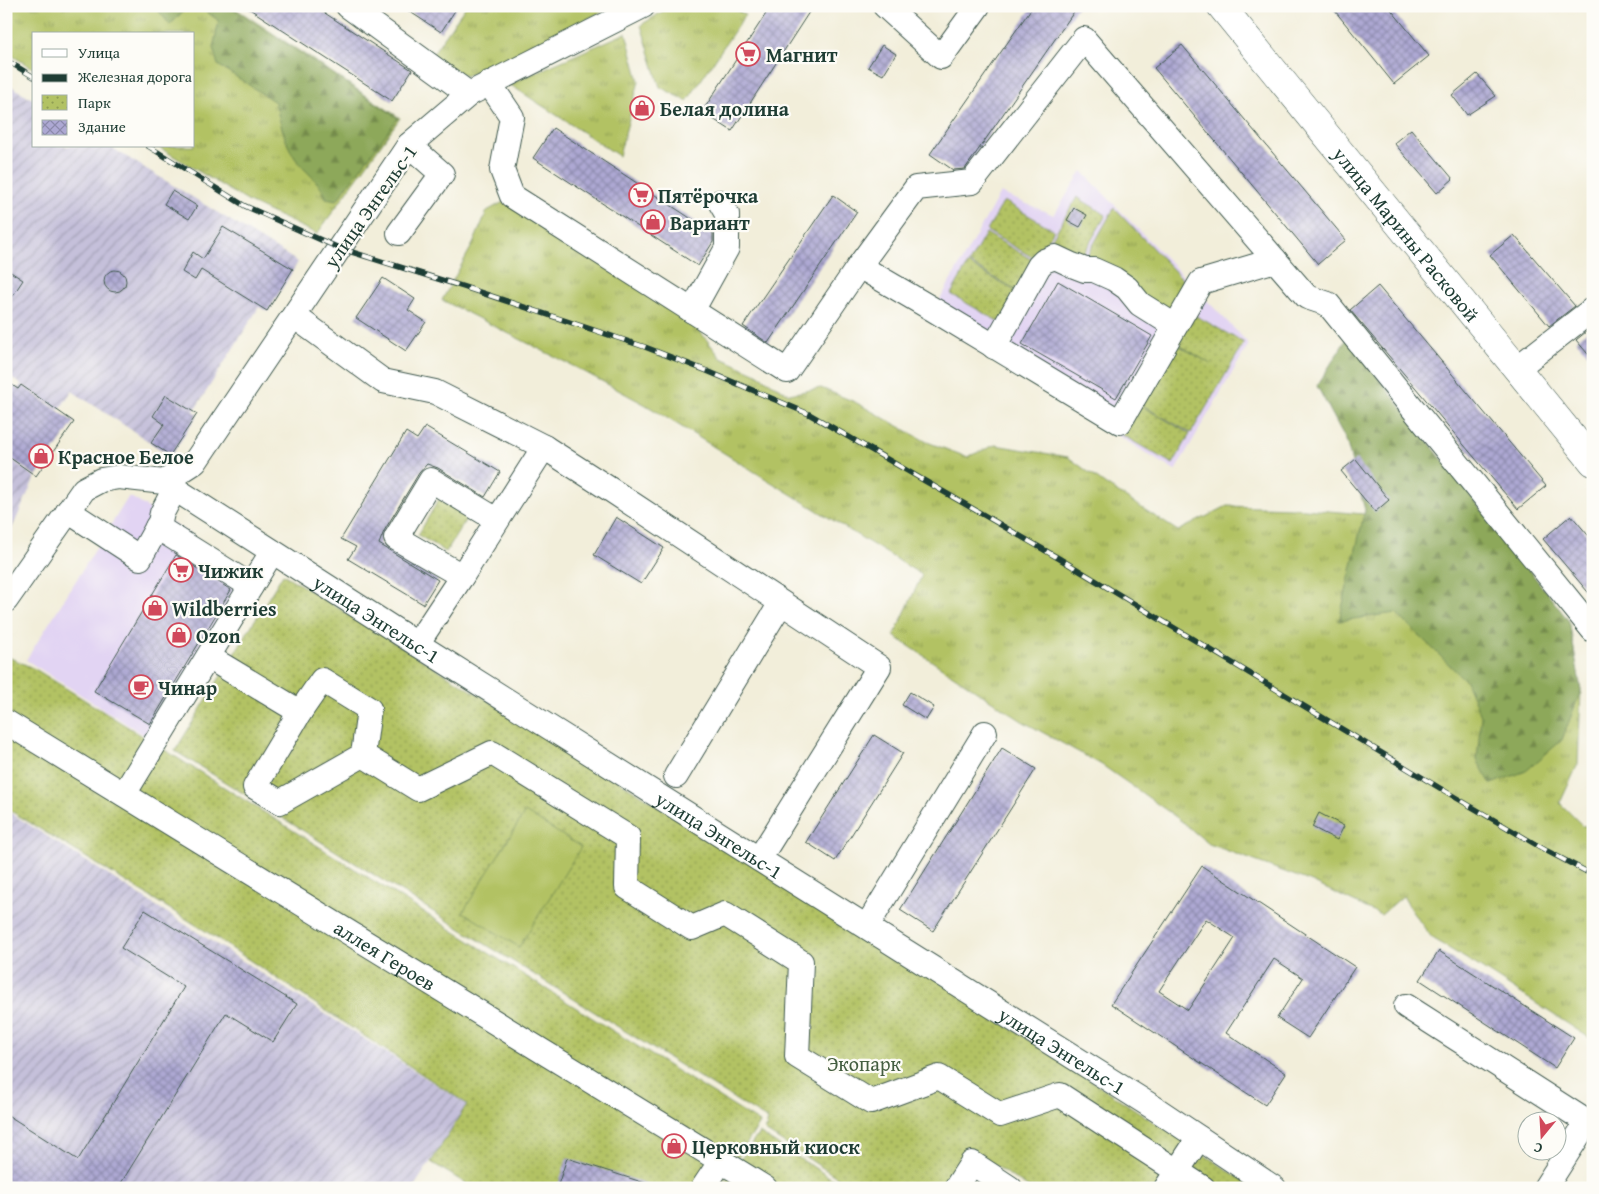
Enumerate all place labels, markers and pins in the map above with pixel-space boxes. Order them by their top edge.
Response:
place label: Магнит [766,40,838,69]
supermarket icon: Магнит [735,41,761,67]
place label: Белая долина [660,94,790,123]
shop icon: Белая долина [629,95,655,121]
place label: Пятёрочка [658,181,759,210]
supermarket icon: Пятёрочка [628,182,654,208]
place label: Вариант [670,208,750,237]
shop icon: Вариант [640,209,666,235]
place label: Красное Белое [58,442,194,471]
shop icon: Красное Белое [28,443,54,469]
place label: Чижик [198,556,264,585]
supermarket icon: Чижик [168,557,194,583]
place label: Wildberries [172,594,277,623]
shop icon: Wildberries [142,595,168,621]
place label: Ozon [196,621,241,650]
shop icon: Ozon [166,622,192,648]
place label: Чинар [158,673,217,702]
cafe icon: Чинар [128,674,154,700]
place label: Церковный киоск [692,1132,860,1161]
shop icon: Церковный киоск [661,1133,687,1159]

